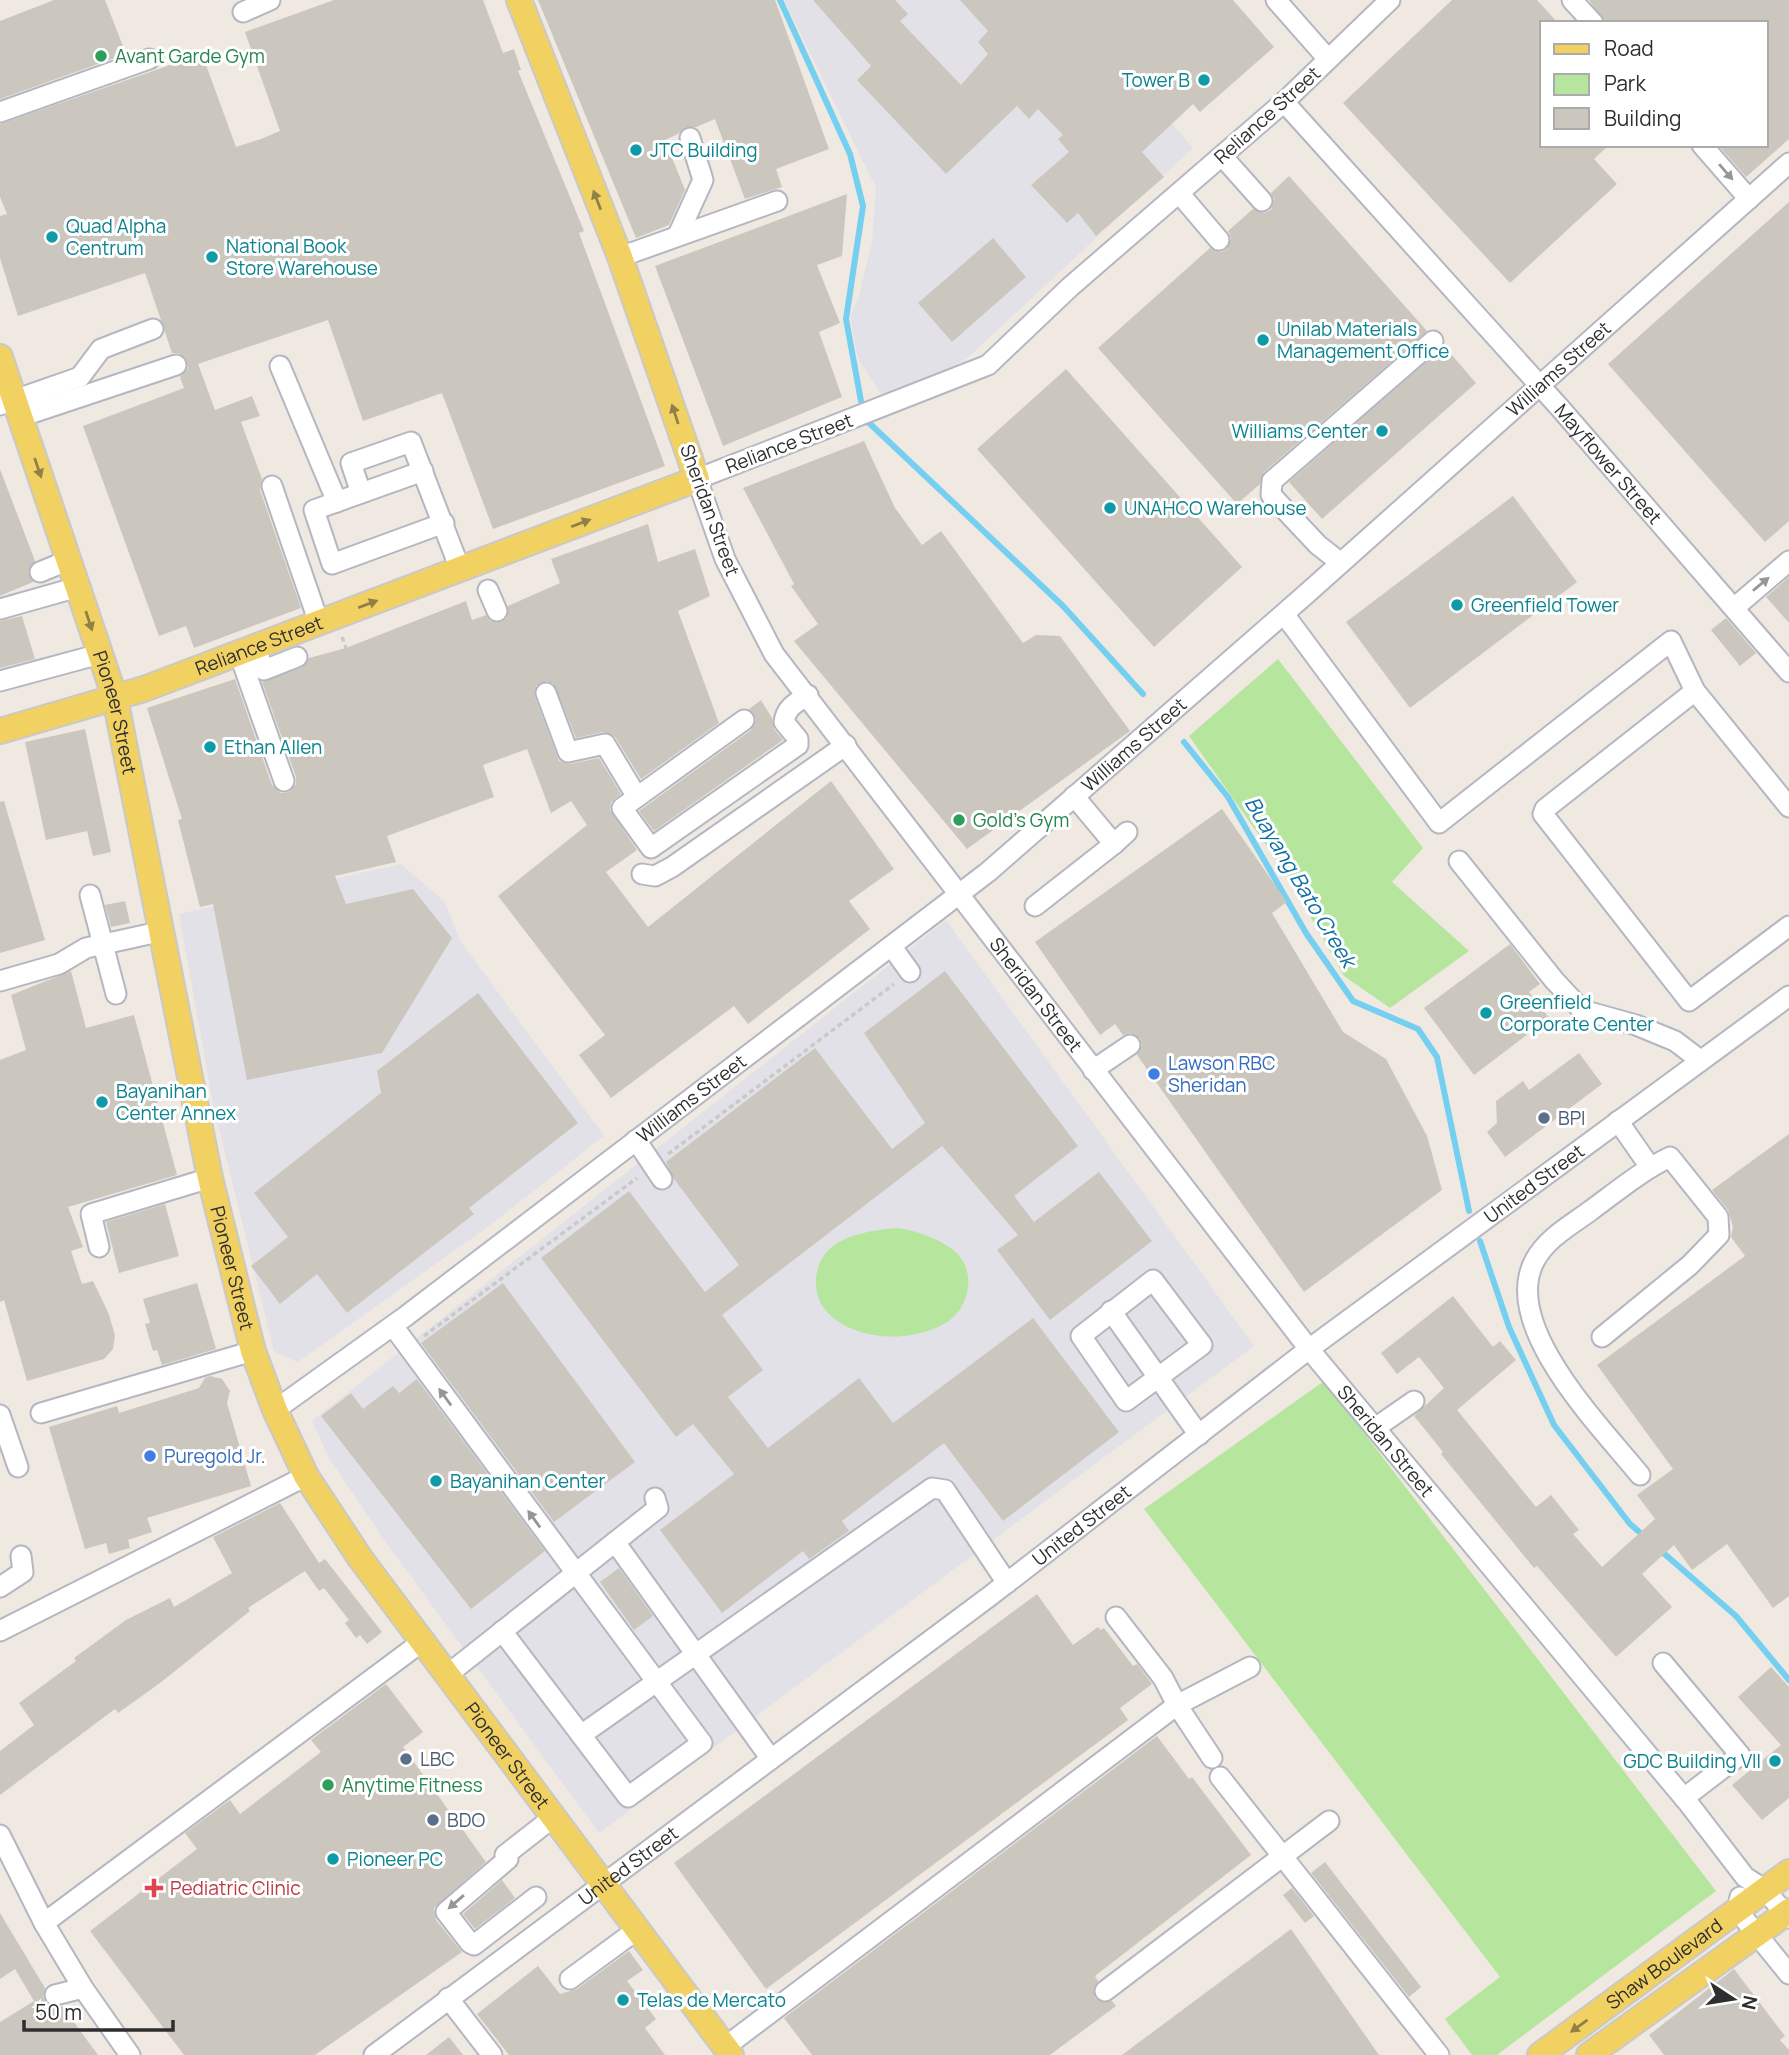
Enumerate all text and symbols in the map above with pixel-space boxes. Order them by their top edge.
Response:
legend [1540,21,1768,147]
text: Road [1604,34,1654,62]
place label: Avant Garde Gym [115,43,265,69]
marker: Avant Garde Gym [93,48,109,64]
street label: Reliance Street [1208,60,1326,170]
place label: Tower B [1122,67,1190,93]
text: Park [1604,69,1646,97]
marker: Tower B [1196,72,1212,88]
text: Building [1604,104,1681,132]
place label: JTC Building [650,137,758,163]
marker: JTC Building [628,142,644,158]
one-way arrow [1718,163,1734,181]
one-way arrow [592,190,603,211]
place label: Quad Alpha Centrum [66,213,166,261]
marker: Quad Alpha Centrum [44,229,60,245]
place label: National Book Store Warehouse [226,233,378,281]
marker: National Book Store Warehouse [204,249,220,265]
street label: Williams Street [1501,315,1616,422]
place label: Unilab Materials Management Office [1277,316,1449,364]
marker: Unilab Materials Management Office [1255,332,1271,348]
street label: Mayflower Street [1549,398,1668,530]
one-way arrow [670,403,680,424]
street label: Reliance Street [721,407,857,479]
place label: Williams Center [1232,418,1368,444]
marker: Williams Center [1374,423,1390,439]
street label: Sheridan Street [674,441,746,579]
one-way arrow [33,458,44,479]
place label: UNAHCO Warehouse [1124,495,1307,521]
marker: UNAHCO Warehouse [1102,500,1118,516]
one-way arrow [570,517,591,528]
one-way arrow [1753,577,1770,592]
place label: Greenfield Tower [1471,592,1619,618]
marker: Greenfield Tower [1449,597,1465,613]
one-way arrow [358,598,379,609]
street label: Reliance Street [191,609,327,681]
one-way arrow [85,610,95,631]
street label: Pioneer Street [87,647,143,777]
street label: Williams Street [1076,692,1192,798]
place label: Ethan Allen [224,734,322,760]
marker: Ethan Allen [202,739,218,755]
water label: Buayang Bato Creek [1239,791,1364,974]
place label: Gold's Gym [973,807,1069,833]
marker: Gold's Gym [951,812,967,828]
street label: Sheridan Street [984,932,1089,1057]
place label: Greenfield Corporate Center [1500,989,1654,1037]
marker: Greenfield Corporate Center [1478,1005,1494,1021]
street label: Williams Street [631,1048,751,1149]
place label: Lawson RBC Sheridan [1168,1050,1276,1098]
marker: Lawson RBC Sheridan [1146,1066,1162,1082]
place label: Bayanihan Center Annex [116,1078,236,1126]
marker: Bayanihan Center Annex [94,1094,110,1110]
place label: BPI [1558,1105,1586,1131]
marker: BPI [1536,1110,1552,1126]
street label: United Street [1479,1138,1589,1229]
street label: Pioneer Street [204,1203,260,1333]
street label: Sheridan Street [1331,1379,1440,1502]
one-way arrow [438,1388,452,1407]
place label: Puregold Jr. [164,1443,265,1469]
marker: Puregold Jr. [142,1448,158,1464]
place label: Bayanihan Center [450,1468,606,1494]
marker: Bayanihan Center [428,1473,444,1489]
street label: United Street [1027,1479,1136,1572]
one-way arrow [527,1510,541,1528]
street label: Pioneer Street [459,1697,556,1814]
place label: LBC [420,1746,455,1772]
place label: GDC Building VII [1623,1748,1761,1774]
marker: LBC [398,1751,414,1767]
marker: GDC Building VII [1767,1753,1783,1769]
place label: Anytime Fitness [342,1772,483,1798]
marker: Anytime Fitness [320,1777,336,1793]
place label: BDO [447,1807,485,1833]
marker: BDO [425,1812,441,1828]
street label: United Street [573,1820,683,1911]
place label: Pioneer PC [347,1846,443,1872]
marker: Pioneer PC [325,1851,341,1867]
place label: Pediatric Clinic [170,1875,301,1901]
marker: Pediatric Clinic [144,1878,164,1898]
one-way arrow [447,1894,465,1910]
street label: Shaw Boulevard [1601,1912,1728,2015]
north arrow [1698,1964,1768,2034]
place label: Telas de Mercato [637,1987,786,2013]
scale bar [24,1988,173,2032]
marker: Telas de Mercato [615,1992,631,2008]
text: N [1735,1993,1764,2012]
text: 50 m [35,1998,82,2026]
one-way arrow [1571,2019,1589,2034]

